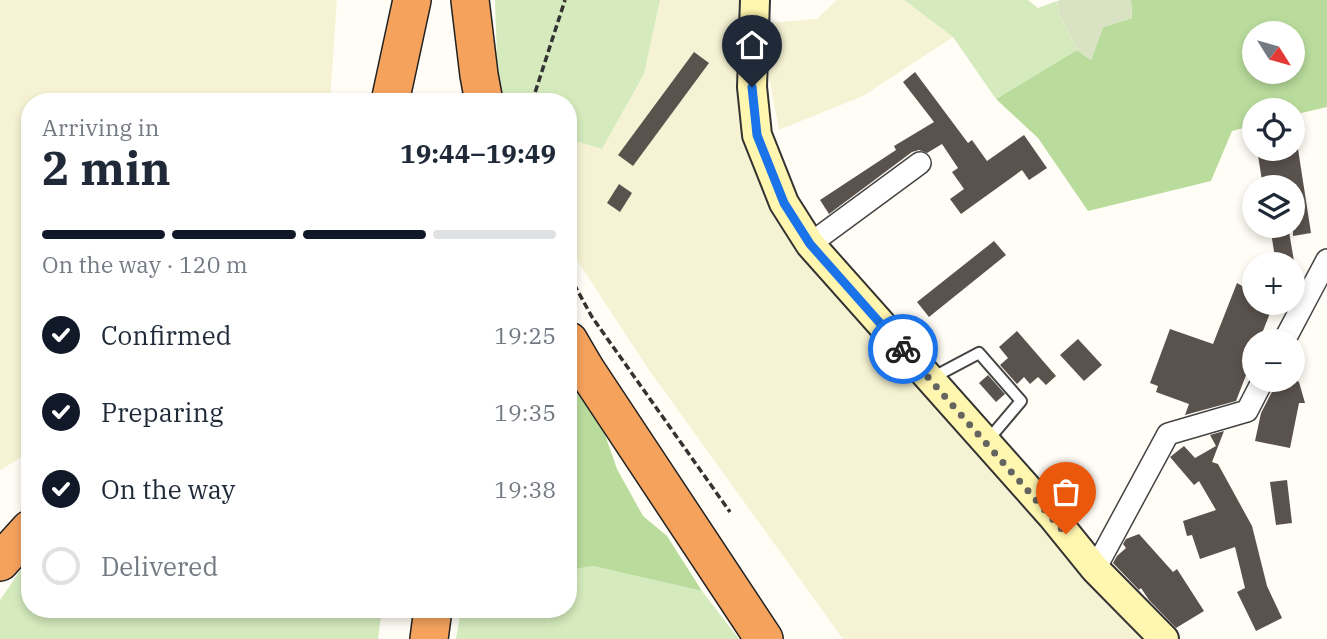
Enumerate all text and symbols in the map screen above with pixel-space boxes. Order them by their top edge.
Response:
pin [722,15,782,87]
north arrow [1242,21,1306,84]
map controls [1242,21,1305,392]
icon: home [733,26,771,64]
button: locate [1242,98,1305,161]
text: Arriving in [42,112,159,142]
text: 19:44–19:49 [400,136,556,170]
text: 2 min [42,138,171,198]
button: layers [1242,175,1305,238]
text: On the way · 120 m [42,249,248,279]
button: + [1242,252,1305,315]
courier [868,314,938,384]
icon: check [42,316,80,354]
text: Confirmed [101,318,232,352]
text: 19:25 [494,320,556,350]
button: − [1242,329,1305,392]
icon: bike [884,330,922,368]
icon: check [42,393,80,431]
text: Preparing [101,395,223,429]
text: 19:35 [494,397,556,427]
pin [1036,462,1096,534]
icon: check [42,470,80,508]
text: On the way [101,472,235,506]
icon: bag [1047,473,1085,511]
text: 19:38 [494,474,556,504]
text: Delivered [101,549,218,583]

